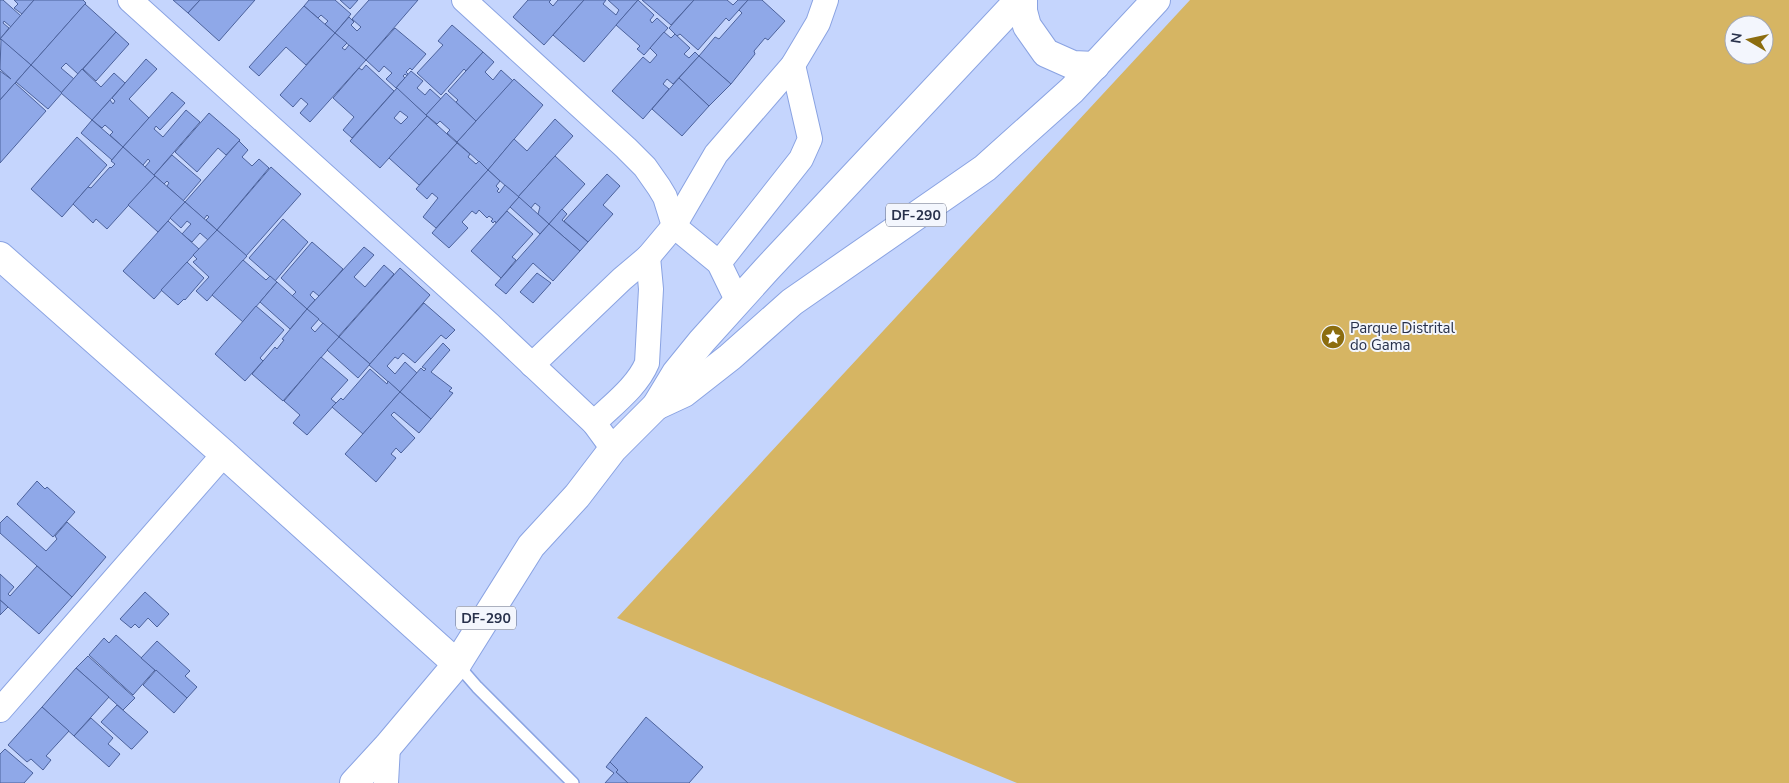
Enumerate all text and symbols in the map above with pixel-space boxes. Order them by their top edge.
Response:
north arrow [1724,15,1774,65]
text: N [1726,31,1747,45]
road number: DF-290 [886,204,946,226]
place label: Parque Distrital do Gama [1350,318,1455,355]
place icon: Parque Distrital do Gama [1320,324,1346,350]
road number: DF-290 [456,606,516,630]

